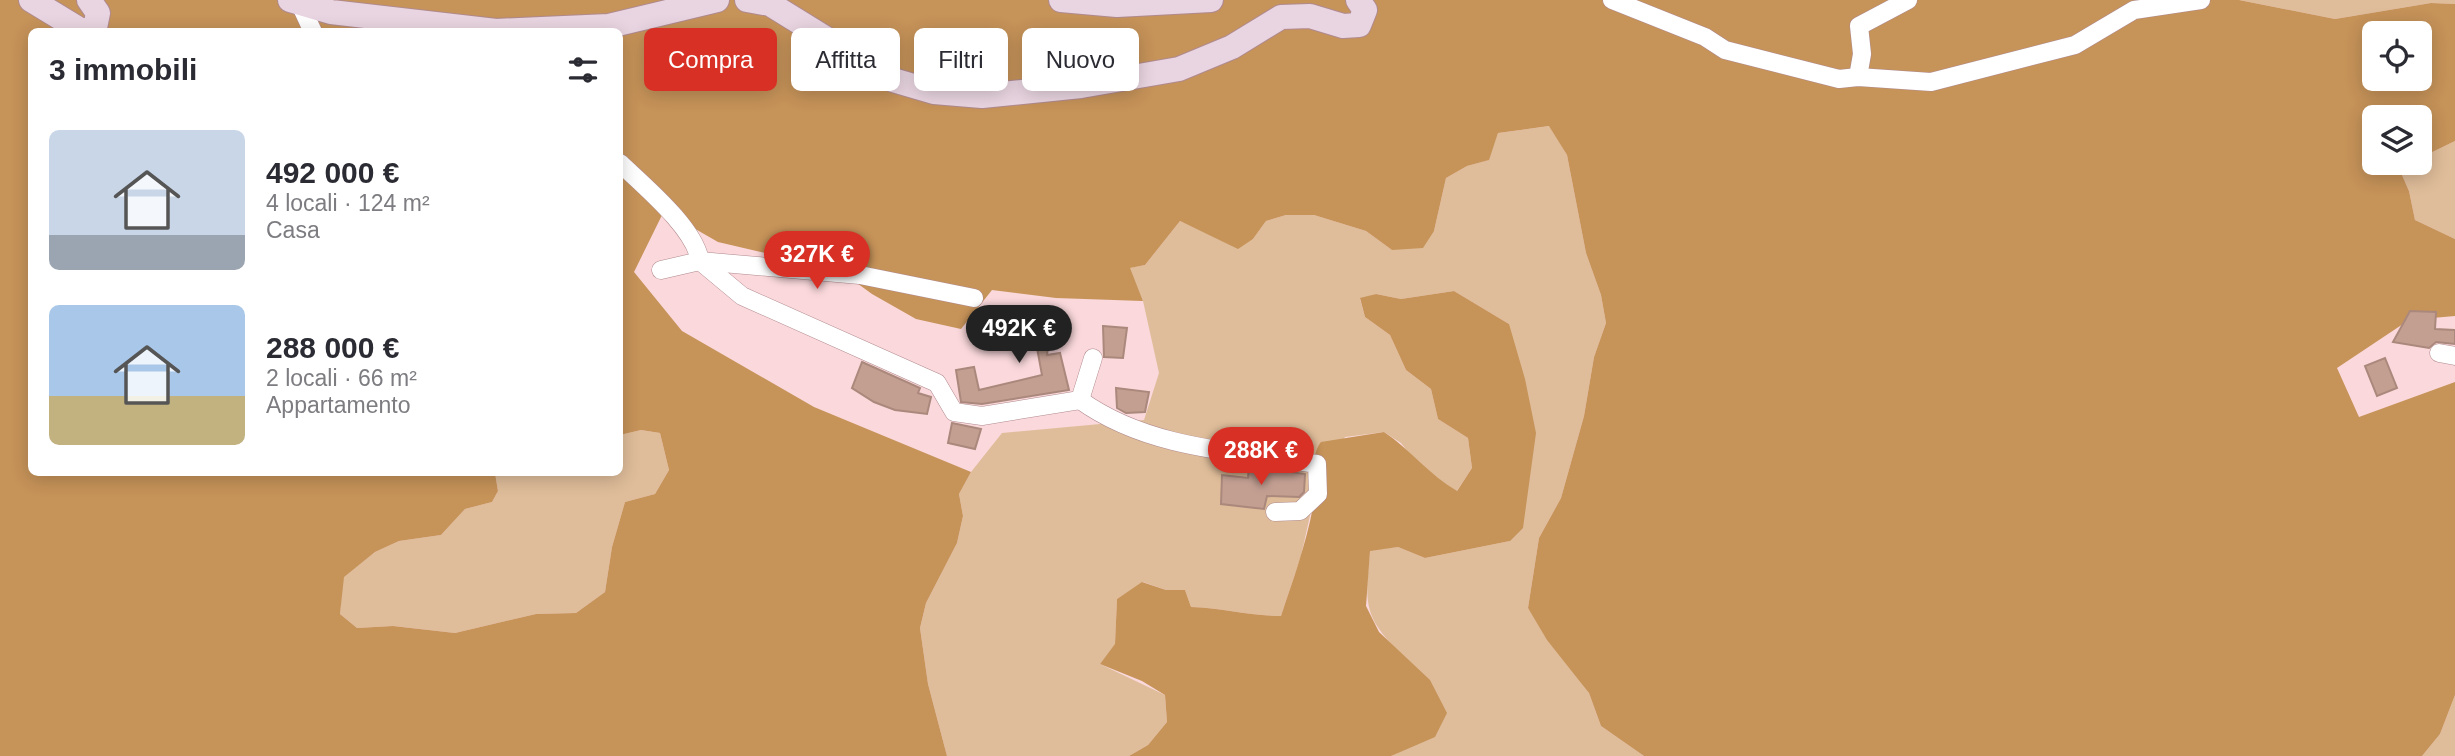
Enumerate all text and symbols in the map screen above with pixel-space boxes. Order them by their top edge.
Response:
map controls [2362,21,2432,175]
button: locate [2362,21,2432,91]
chip: Compra [644,28,777,91]
chip: Affitta [791,28,900,91]
chip: Filtri [914,28,1008,91]
chip: Nuovo [1022,28,1139,91]
icon: filters [564,51,602,89]
text: 3 immobili [49,53,197,86]
button: layers [2362,105,2432,175]
text: 492 000 € [266,156,399,189]
icon: home [105,158,189,242]
text: 4 locali · 124 m² [266,190,430,216]
text: Casa [266,217,320,243]
pin: 327K € [760,232,874,291]
text: 327K € [780,241,854,267]
pin: 492K € [962,306,1076,365]
text: 492K € [982,315,1056,341]
text: 288 000 € [266,331,399,364]
icon: home [105,333,189,417]
text: 2 locali · 66 m² [266,365,417,391]
text: Appartamento [266,392,410,418]
pin: 288K € [1204,428,1318,487]
text: 288K € [1224,437,1298,463]

